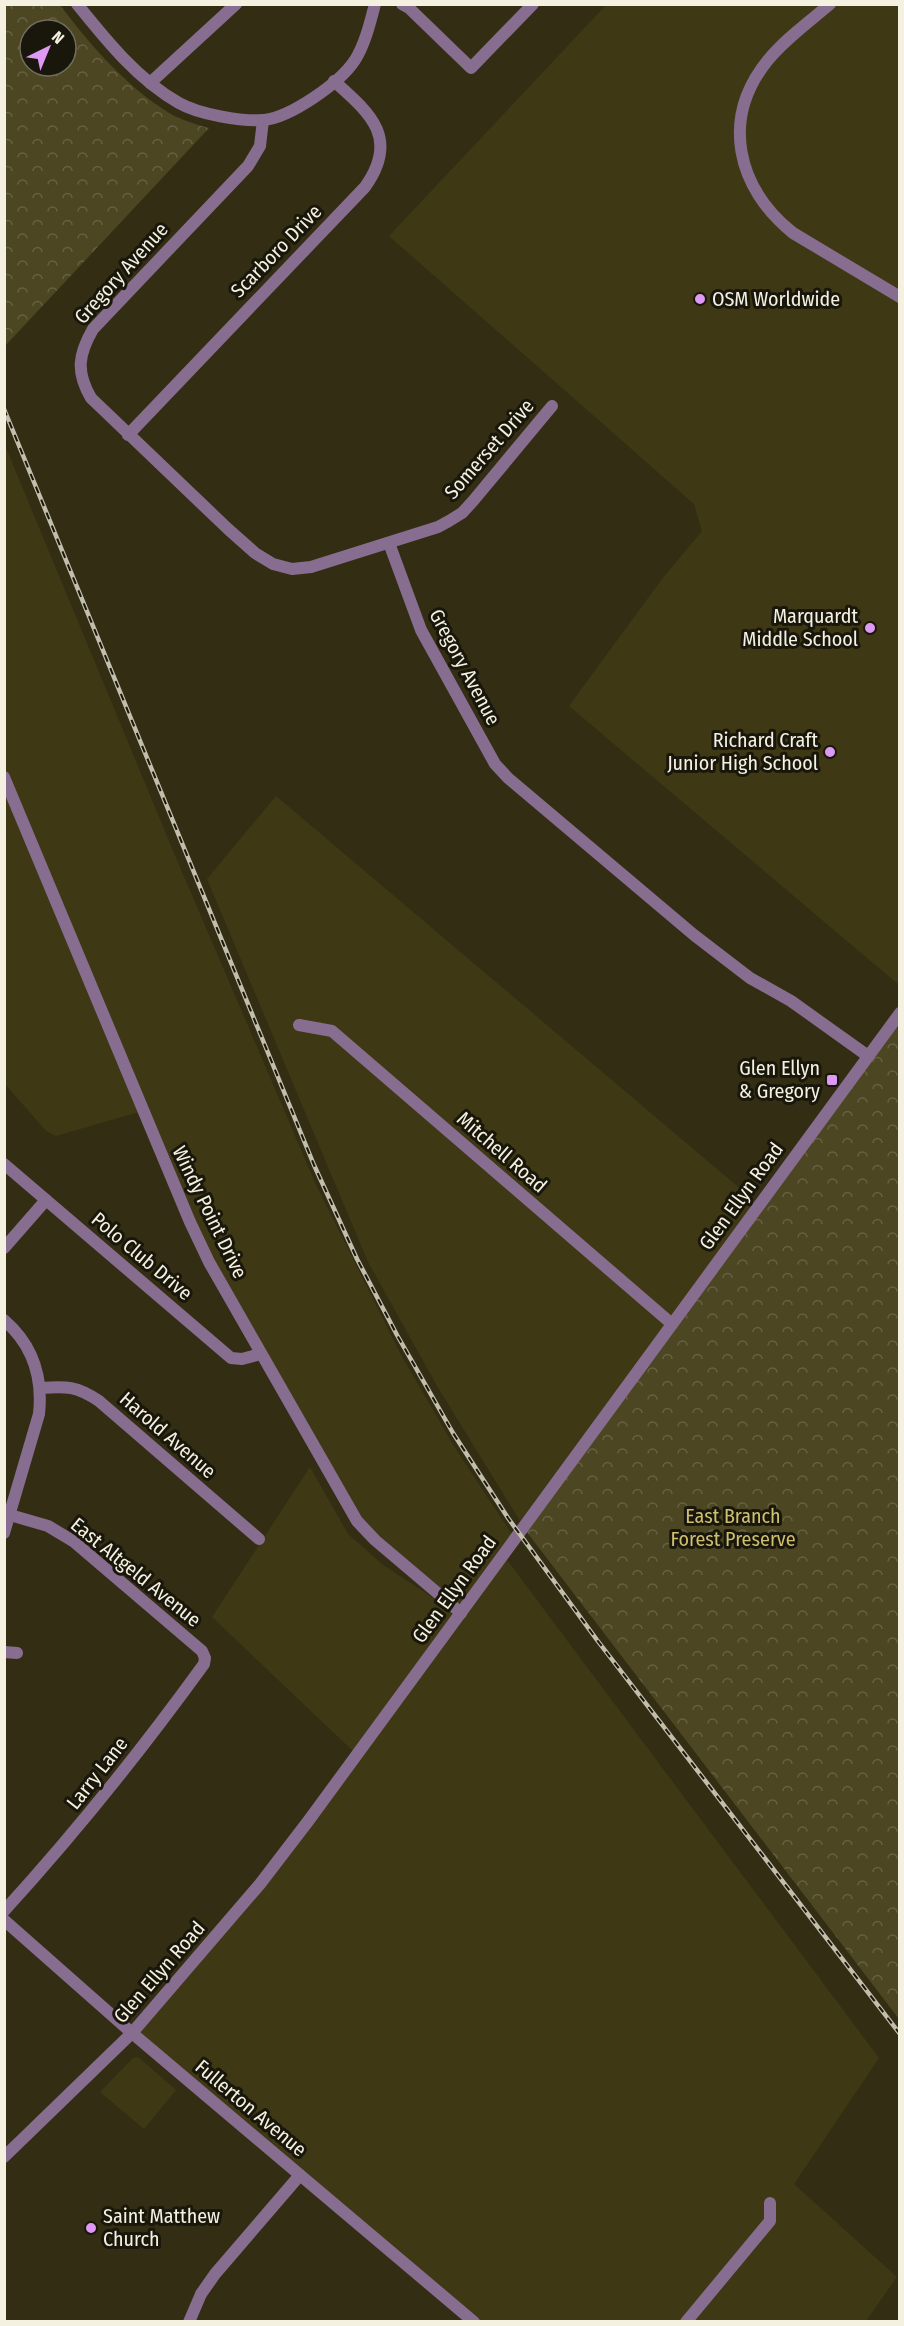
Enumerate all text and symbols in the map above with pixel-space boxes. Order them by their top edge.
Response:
north arrow [18,18,78,78]
text: N [48,27,68,48]
street label: Scarboro Drive [226,199,326,303]
street label: Gregory Avenue [69,217,173,329]
place label: OSM Worldwide [712,287,840,311]
marker: OSM Worldwide [693,292,707,306]
street label: Somerset Drive [439,394,539,504]
place label: Marquardt Middle School [742,604,858,651]
street label: Gregory Avenue [424,605,506,729]
marker: Marquardt Middle School [863,621,877,635]
place label: Richard Craft Junior High School [667,728,818,775]
marker: Richard Craft Junior High School [823,745,837,759]
place label: Glen Ellyn & Gregory [739,1056,820,1103]
marker: Glen Ellyn & Gregory [825,1073,839,1087]
street label: Mitchell Road [452,1106,552,1198]
street label: Glen Ellyn Road [694,1138,788,1254]
street label: Windy Point Drive [168,1142,252,1282]
street label: Polo Club Drive [87,1207,197,1305]
street label: Harold Avenue [115,1387,221,1483]
park label: East Branch Forest Preserve [670,1504,796,1551]
street label: East Altgeld Avenue [66,1512,206,1632]
street label: Glen Ellyn Road [407,1531,501,1647]
street label: Larry Lane [61,1732,133,1814]
street label: Glen Ellyn Road [108,1916,210,2028]
street label: Fullerton Avenue [190,2054,312,2162]
place label: Saint Matthew Church [103,2204,220,2251]
marker: Saint Matthew Church [84,2221,98,2235]

